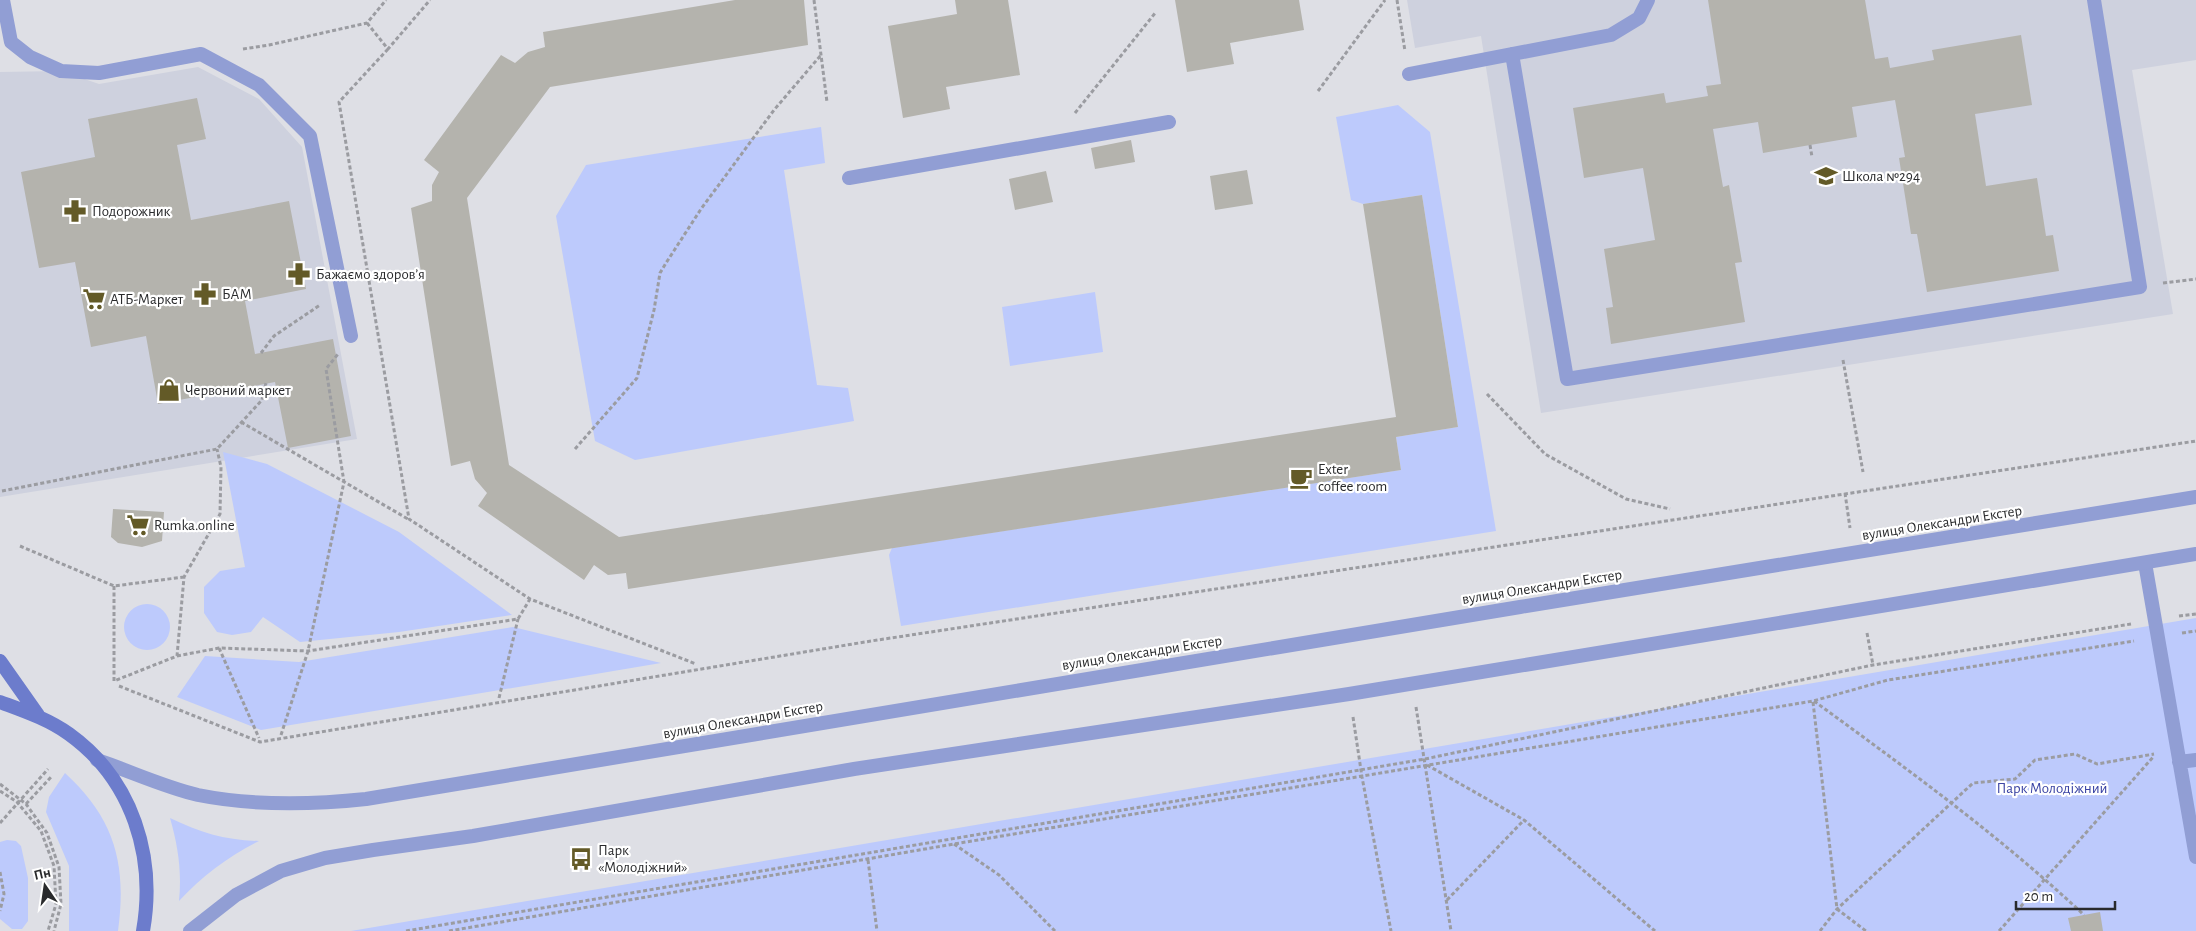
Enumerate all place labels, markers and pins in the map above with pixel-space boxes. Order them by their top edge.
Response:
school or university icon: Школа №294 [1813,163,1839,189]
place label: Школа №294 [1842,169,1920,184]
pharmacy icon: Подорожник [62,198,88,224]
place label: Подорожник [92,204,171,219]
pharmacy icon: Бажаємо здоровʼя [286,261,312,287]
place label: Бажаємо здоровʼя [316,267,425,282]
pharmacy icon: БАМ [192,281,218,307]
supermarket icon: АТБ-Маркет [81,286,107,312]
place label: БАМ [222,287,252,302]
place label: АТБ-Маркет [110,292,184,307]
shop icon: Червоний маркет [156,377,182,403]
place label: Червоний маркет [185,383,291,398]
place label: Exter coffee room [1318,462,1387,494]
cafe icon: Exter coffee room [1288,465,1314,491]
supermarket icon: Rumka.online [125,512,151,538]
place label: Rumka.online [154,518,235,533]
place label: Парк «Молодіжний» [598,843,688,875]
bus stop icon: Парк «Молодіжний» [568,846,594,872]

